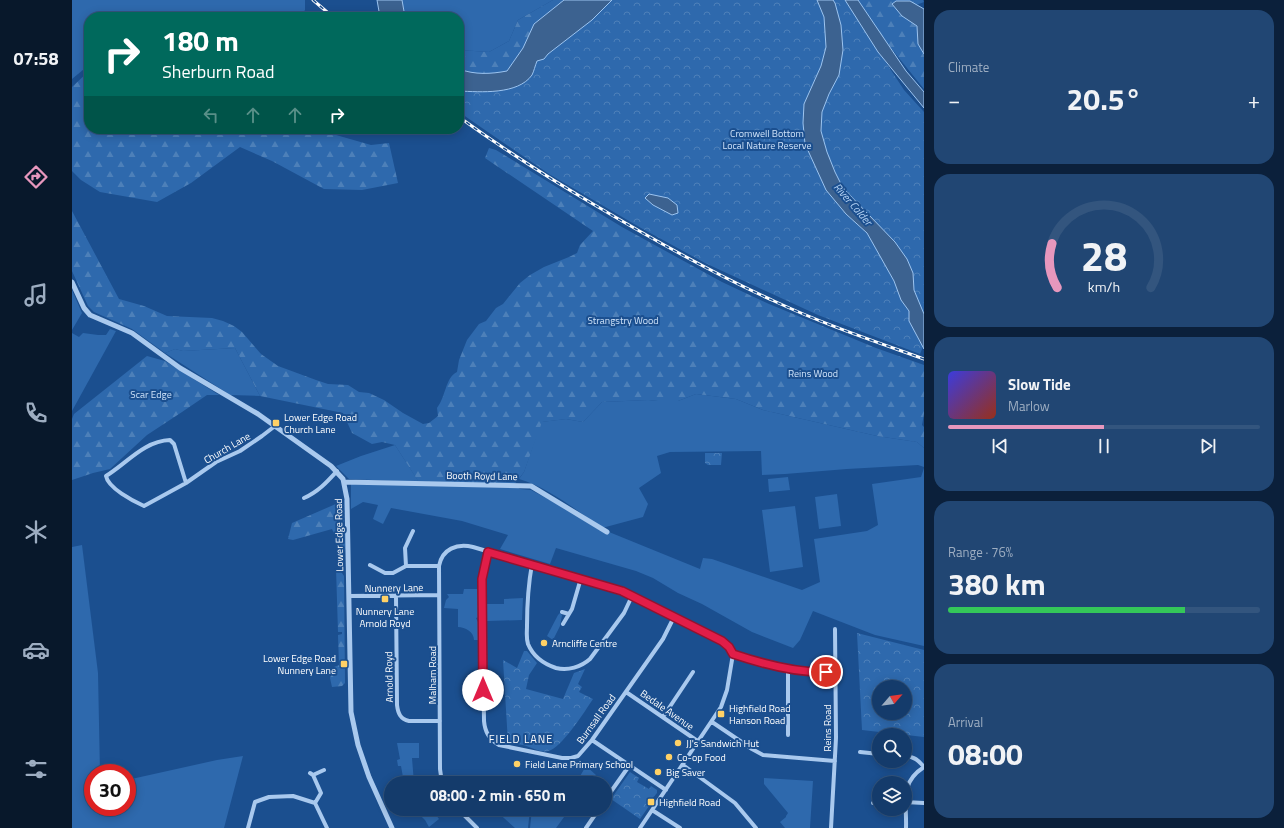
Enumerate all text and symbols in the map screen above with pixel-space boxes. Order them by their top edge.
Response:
text: 180 m [162,19,239,62]
icon: right [96,28,148,80]
text: 07:58 [14,45,58,72]
text: Climate [948,57,989,77]
text: Sherburn Road [162,58,275,85]
text: 20.5° [1067,76,1141,122]
text: − [948,83,960,117]
text: + [1248,83,1260,117]
icon: left [200,104,222,126]
icon: ahead [242,104,264,126]
icon: ahead [284,104,306,126]
icon: right [326,104,348,126]
park label: Cromwell Bottom Local Nature Reserve [722,126,812,153]
icon: directions [22,163,50,191]
water label: River Calder [830,179,877,230]
text: 28 [1081,224,1127,287]
text: km/h [1088,276,1120,298]
icon: music [22,281,50,309]
park label: Strangstry Wood [588,313,658,328]
park label: Reins Wood [788,366,838,381]
text: Slow Tide [1008,373,1071,396]
park label: Scar Edge [130,387,172,402]
text: Marlow [1008,396,1050,416]
icon: phone [22,399,50,427]
place label: Lower Edge Road Church Lane [284,410,357,437]
marker: Lower Edge Road Church Lane [271,418,281,428]
street label: Church Lane [201,429,253,467]
icon: previous [989,435,1011,457]
icon: pause [1093,435,1115,457]
icon: next [1197,435,1219,457]
street label: Booth Royd Lane [446,468,518,484]
street label: Lower Edge Road [331,498,347,572]
icon: climate [22,518,50,546]
text: Range · 76% [948,542,1013,562]
text: 380 km [948,561,1046,607]
street label: Nunnery Lane [365,580,423,596]
marker: Nunnery Lane Arnold Royd [380,594,390,604]
place label: Nunnery Lane Arnold Royd [356,604,414,631]
icon: car [22,636,50,664]
place label: Arncliffe Centre [552,636,617,651]
marker: Arncliffe Centre [539,638,549,648]
street label: Malham Road [425,646,440,704]
place label: Lower Edge Road Nunnery Lane [263,651,336,678]
street label: Arnold Royd [381,651,397,703]
pin [809,655,843,689]
marker: Lower Edge Road Nunnery Lane [339,659,349,669]
icon: arrive [815,661,837,683]
position arrow [462,669,504,711]
north arrow [872,680,912,720]
map controls [872,680,912,816]
street label: Bedale Avenue [637,686,697,734]
street label: Burnsall Road [573,691,619,747]
place label: Highfield Road Hanson Road [729,701,790,728]
street label: Reins Road [820,704,835,752]
marker: Highfield Road Hanson Road [716,709,726,719]
text: Arrival [948,712,983,732]
button: search [872,728,912,768]
district label: FIELD LANE [489,731,553,747]
text: 08:00 [948,731,1023,777]
place label: JJ's Sandwich Hut [686,736,760,751]
marker: JJ's Sandwich Hut [673,738,683,748]
place label: Co-op Food [677,750,726,765]
marker: Co-op Food [664,752,674,762]
icon: filters [22,755,50,783]
place label: Field Lane Primary School [525,757,633,772]
marker: Field Lane Primary School [512,759,522,769]
speed limit sign: 30 [84,764,136,816]
place label: Big Saver [666,765,706,780]
marker: Big Saver [653,767,663,777]
button: layers [872,776,912,816]
text: 08:00 · 2 min · 650 m [430,784,566,807]
place label: Highfield Road [659,795,720,810]
marker: Highfield Road [646,797,656,807]

